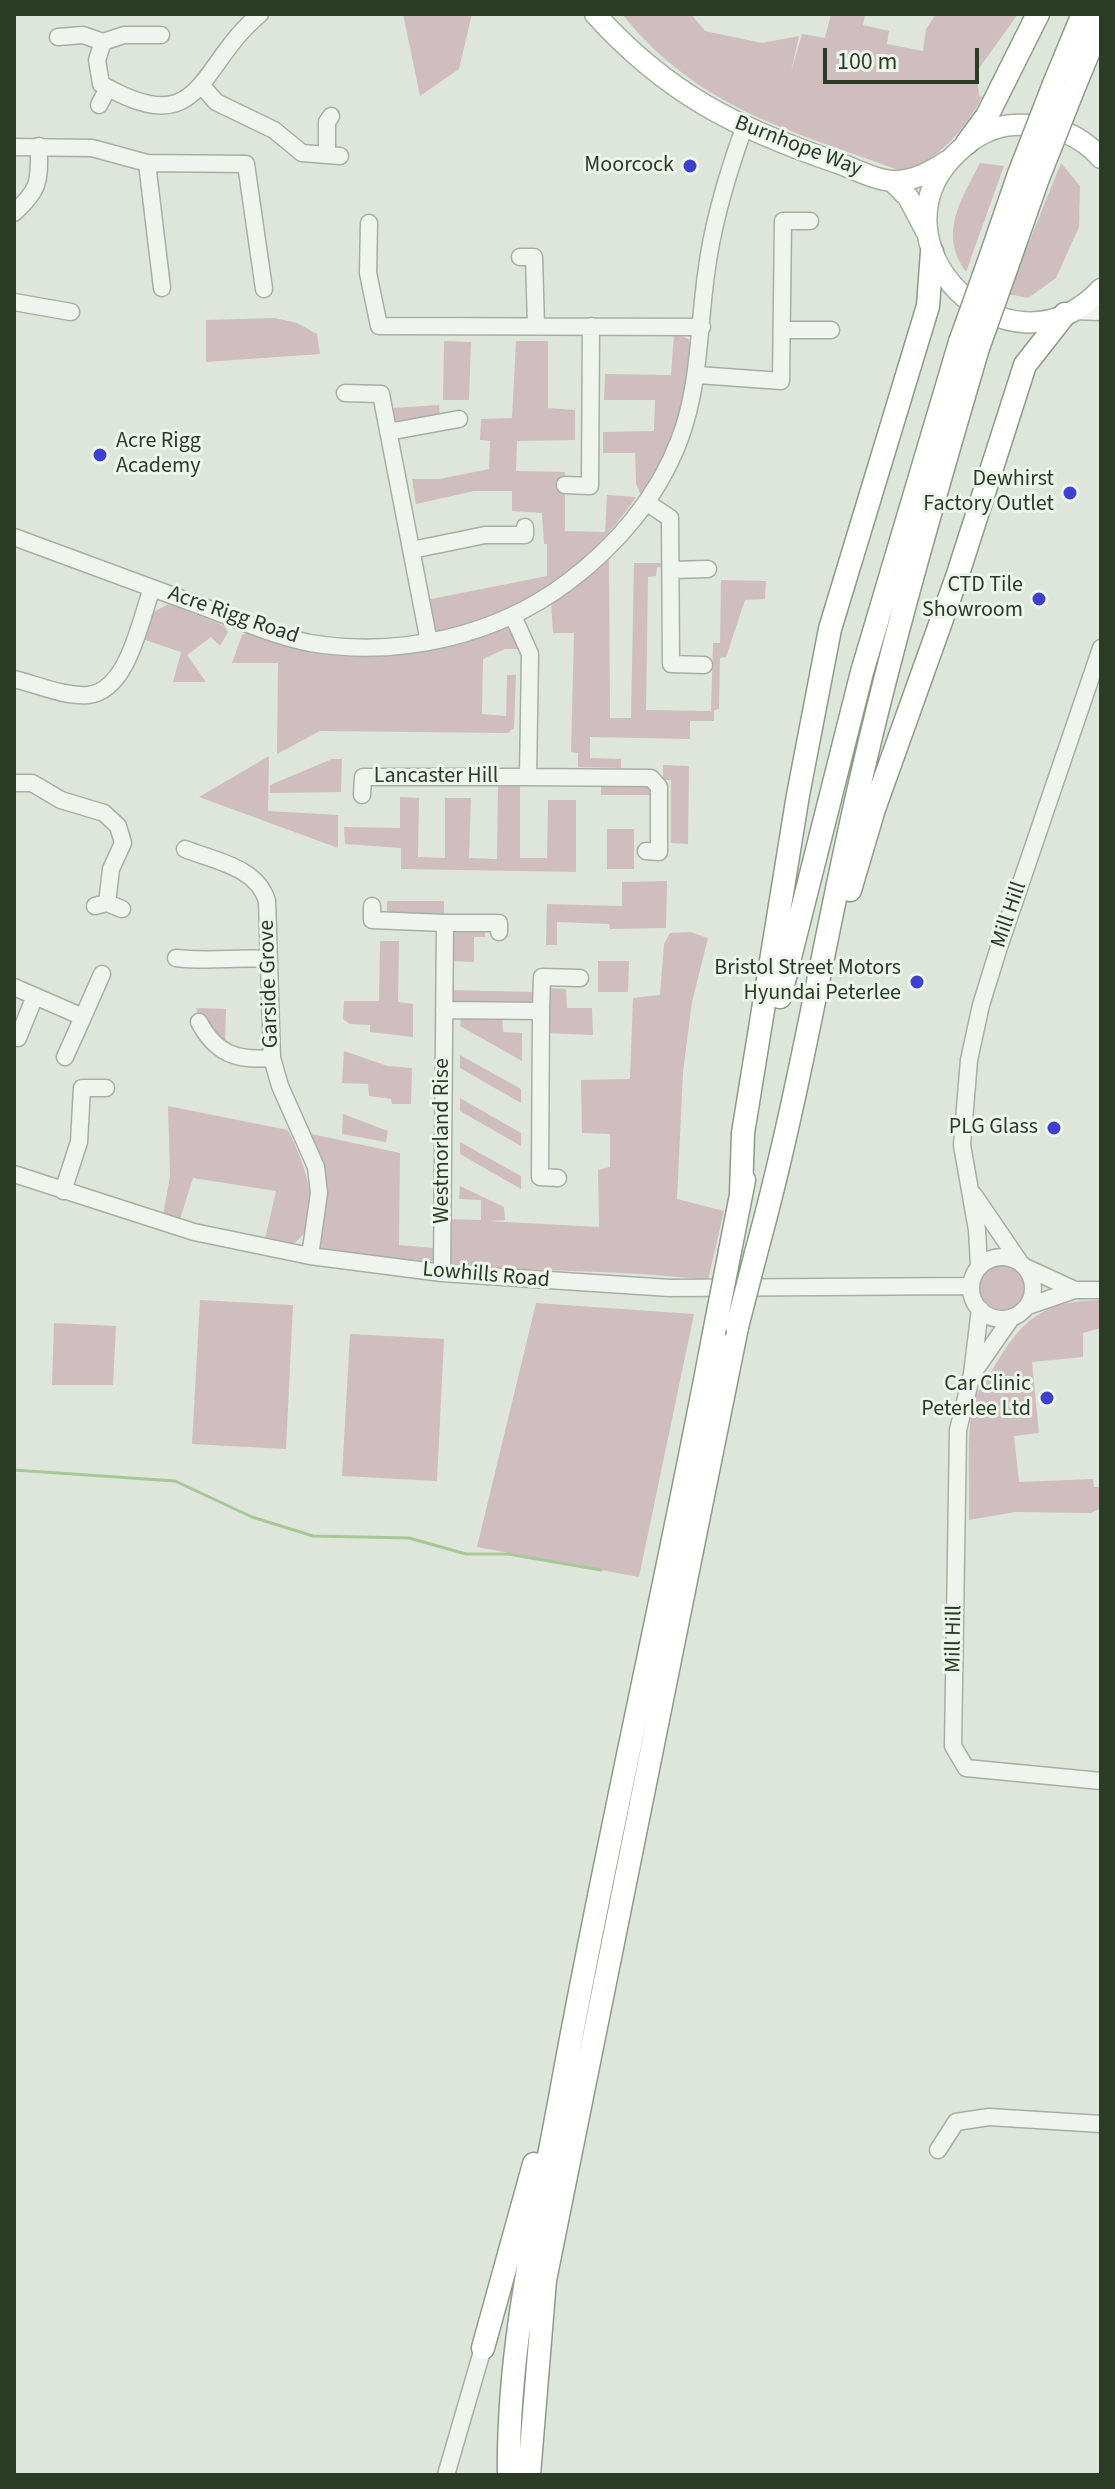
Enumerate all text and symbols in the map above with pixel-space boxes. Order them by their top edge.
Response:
scale bar [827,32,983,82]
text: 100 m [837,44,897,79]
street label: Burnhope Way [731,111,865,183]
place label: Moorcock [584,153,674,179]
marker: Moorcock [681,157,699,175]
place label: Acre Rigg Academy [116,429,201,480]
marker: Acre Rigg Academy [91,446,109,464]
place label: Dewhirst Factory Outlet [923,467,1054,518]
marker: Dewhirst Factory Outlet [1061,484,1079,502]
place label: CTD Tile Showroom [922,573,1023,624]
street label: Acre Rigg Road [164,581,302,651]
marker: CTD Tile Showroom [1030,590,1048,608]
street label: Lancaster Hill [374,764,498,790]
street label: Mill Hill [986,879,1034,951]
street label: Garside Grove [255,919,285,1049]
place label: Bristol Street Motors Hyundai Peterlee [714,956,901,1008]
marker: Bristol Street Motors Hyundai Peterlee [908,973,926,991]
street label: Westmorland Rise [430,1058,456,1224]
place label: PLG Glass [949,1115,1038,1141]
marker: PLG Glass [1045,1119,1063,1137]
street label: Lowhills Road [421,1257,551,1295]
place label: Car Clinic Peterlee Ltd [921,1372,1031,1424]
marker: Car Clinic Peterlee Ltd [1038,1389,1056,1407]
street label: Mill Hill [941,1605,969,1673]

